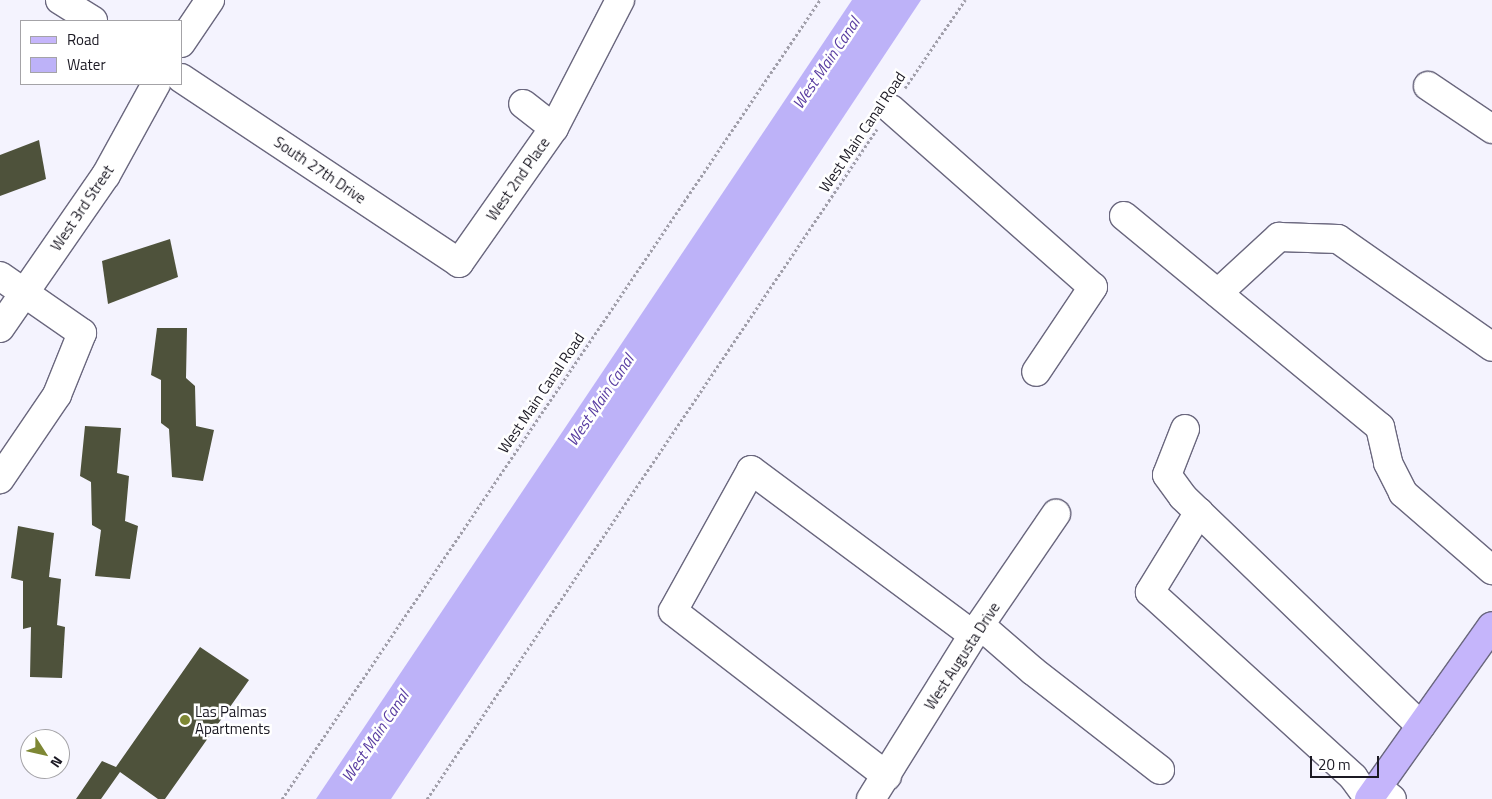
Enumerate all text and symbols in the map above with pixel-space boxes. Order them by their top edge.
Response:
water label: West Main Canal [788,14,864,112]
legend [20,20,182,85]
text: Road [67,28,99,51]
text: Water [67,53,106,76]
street label: West Main Canal Road [815,68,909,196]
street label: South 27th Drive [271,133,369,207]
street label: West 2nd Place [483,134,553,224]
street label: West 3rd Street [47,162,117,254]
street label: West Main Canal Road [494,329,588,457]
water label: West Main Canal [562,351,638,449]
street label: West Augusta Drive [921,599,1003,713]
water label: West Main Canal [337,687,413,785]
place label: Las Palmas Apartments [195,702,270,737]
marker: Las Palmas Apartments [179,714,191,726]
north arrow [20,729,70,779]
scale bar [1312,746,1381,778]
text: N [45,752,68,772]
text: 20 m [1318,753,1351,776]

